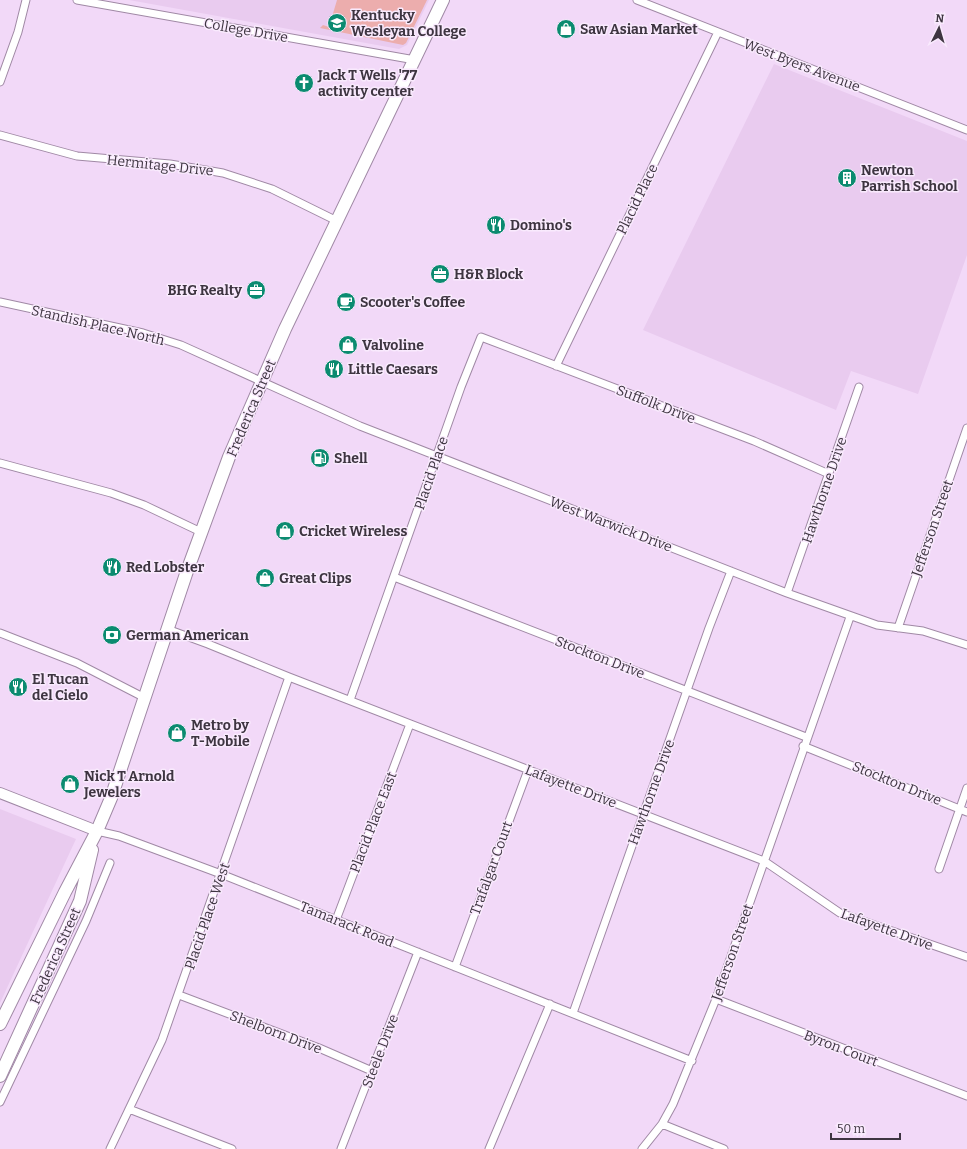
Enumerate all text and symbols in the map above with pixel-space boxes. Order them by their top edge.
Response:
place label: Kentucky Wesleyan College [351,7,466,40]
north arrow [919,8,959,48]
school or university icon: Kentucky Wesleyan College [326,12,348,34]
text: N [935,12,945,25]
street label: College Drive [203,15,289,46]
shop icon: Saw Asian Market [555,18,577,40]
place label: Saw Asian Market [580,21,698,38]
street label: West Byers Avenue [741,35,863,96]
place label: Jack T Wells '77 activity center [317,67,418,100]
church icon: Jack T Wells '77 activity center [293,72,315,94]
street label: Hermitage Drive [106,151,214,180]
street label: Placid Place [613,161,662,237]
place label: Newton Parrish School [861,162,958,195]
building icon: Newton Parrish School [836,167,858,189]
restaurant icon: Domino's [485,214,507,236]
place label: Domino's [510,217,572,234]
office icon: H&R Block [429,263,451,285]
place label: H&R Block [454,266,524,283]
office icon: BHG Realty [245,279,267,301]
place label: BHG Realty [167,282,242,299]
cafe icon: Scooter's Coffee [335,291,357,313]
place label: Scooter's Coffee [360,294,465,311]
street label: Standish Place North [30,302,166,349]
shop icon: Valvoline [337,334,359,356]
place label: Valvoline [362,337,424,354]
street label: Frederica Street [223,357,280,459]
restaurant icon: Little Caesars [323,358,345,380]
place label: Little Caesars [348,361,438,378]
street label: Suffolk Drive [614,382,698,427]
street label: Placid Place [411,434,452,512]
street label: Hawthorne Drive [798,435,851,545]
fuel station icon: Shell [309,447,331,469]
place label: Shell [334,450,368,467]
street label: Jefferson Street [908,478,957,580]
street label: West Warwick Drive [547,493,675,556]
shop icon: Cricket Wireless [274,520,296,542]
place label: Cricket Wireless [299,523,407,540]
restaurant icon: Red Lobster [101,556,123,578]
place label: Red Lobster [126,559,205,576]
shop icon: Great Clips [254,567,276,589]
place label: Great Clips [279,570,352,587]
bank icon: German American [101,624,123,646]
place label: German American [126,627,249,644]
street label: Stockton Drive [552,633,647,682]
place label: El Tucan del Cielo [32,671,89,704]
restaurant icon: El Tucan del Cielo [7,676,29,698]
place label: Metro by T-Mobile [191,717,250,750]
shop icon: Metro by T-Mobile [166,722,188,744]
street label: Hawthorne Drive [624,737,678,847]
street label: Stockton Drive [850,758,944,809]
street label: Lafayette Drive [523,761,619,812]
place label: Nick T Arnold Jewelers [83,768,175,801]
street label: Placid Place East [346,769,401,875]
shop icon: Nick T Arnold Jewelers [59,773,81,795]
street label: Trafalgar Court [467,819,516,917]
street label: Placid Place West [181,861,234,972]
street label: Tamarack Road [297,898,396,951]
street label: Jefferson Street [708,902,757,1004]
street label: Frederica Street [27,905,84,1007]
street label: Lafayette Drive [838,905,935,954]
street label: Shelborn Drive [227,1007,324,1058]
street label: Steele Drive [359,1012,402,1090]
street label: Byron Court [801,1027,880,1070]
scale bar [831,1115,900,1141]
text: 50 m [837,1122,866,1136]

